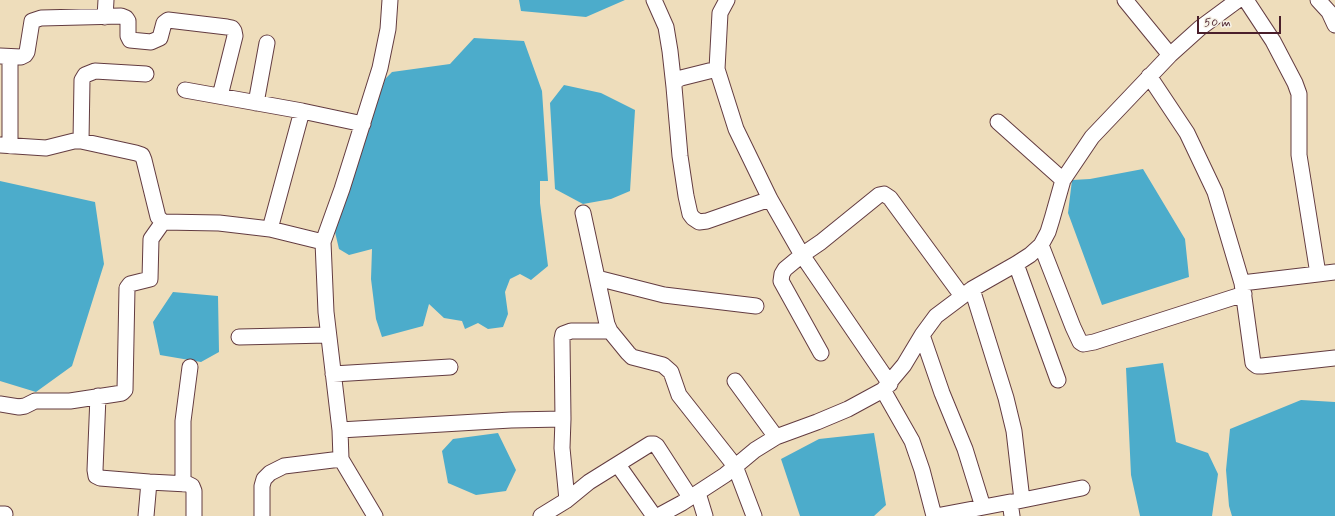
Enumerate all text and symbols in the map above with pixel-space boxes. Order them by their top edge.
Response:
scale bar [1199,8,1283,34]
text: 50 m [1204,15,1231,31]

